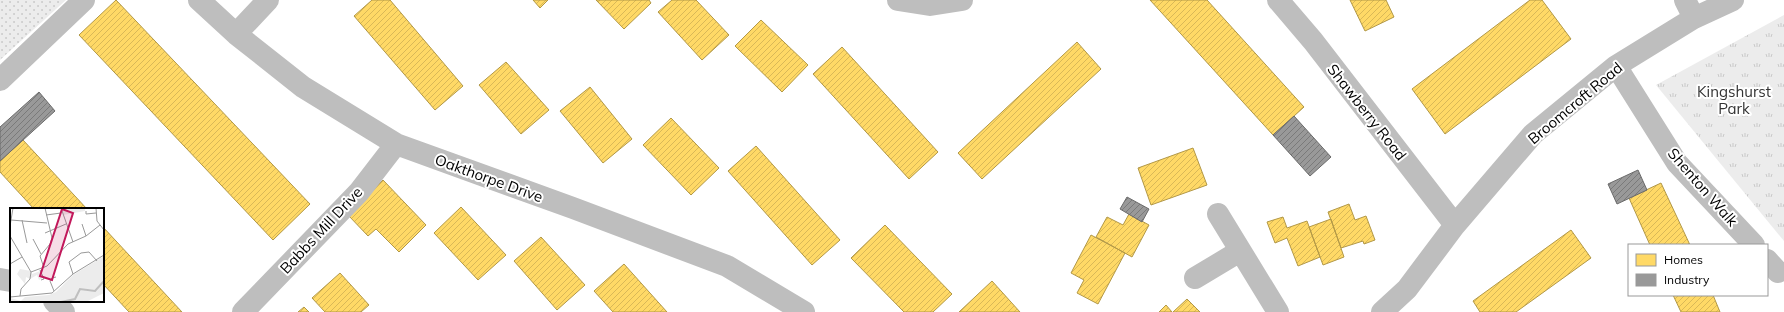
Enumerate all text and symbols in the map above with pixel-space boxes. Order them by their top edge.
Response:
street label: Broomcroft Road [1524,58,1626,148]
street label: Shawberry Road [1323,60,1411,164]
park label: Kingshurst Park [1697,82,1771,118]
street label: Shenton Walk [1664,144,1742,230]
street label: Oakthorpe Drive [432,150,546,206]
street label: Babbs Mill Drive [276,182,366,278]
inset map [10,208,104,302]
legend [1628,244,1768,296]
text: Homes [1664,252,1703,267]
text: Industry [1664,272,1710,287]

